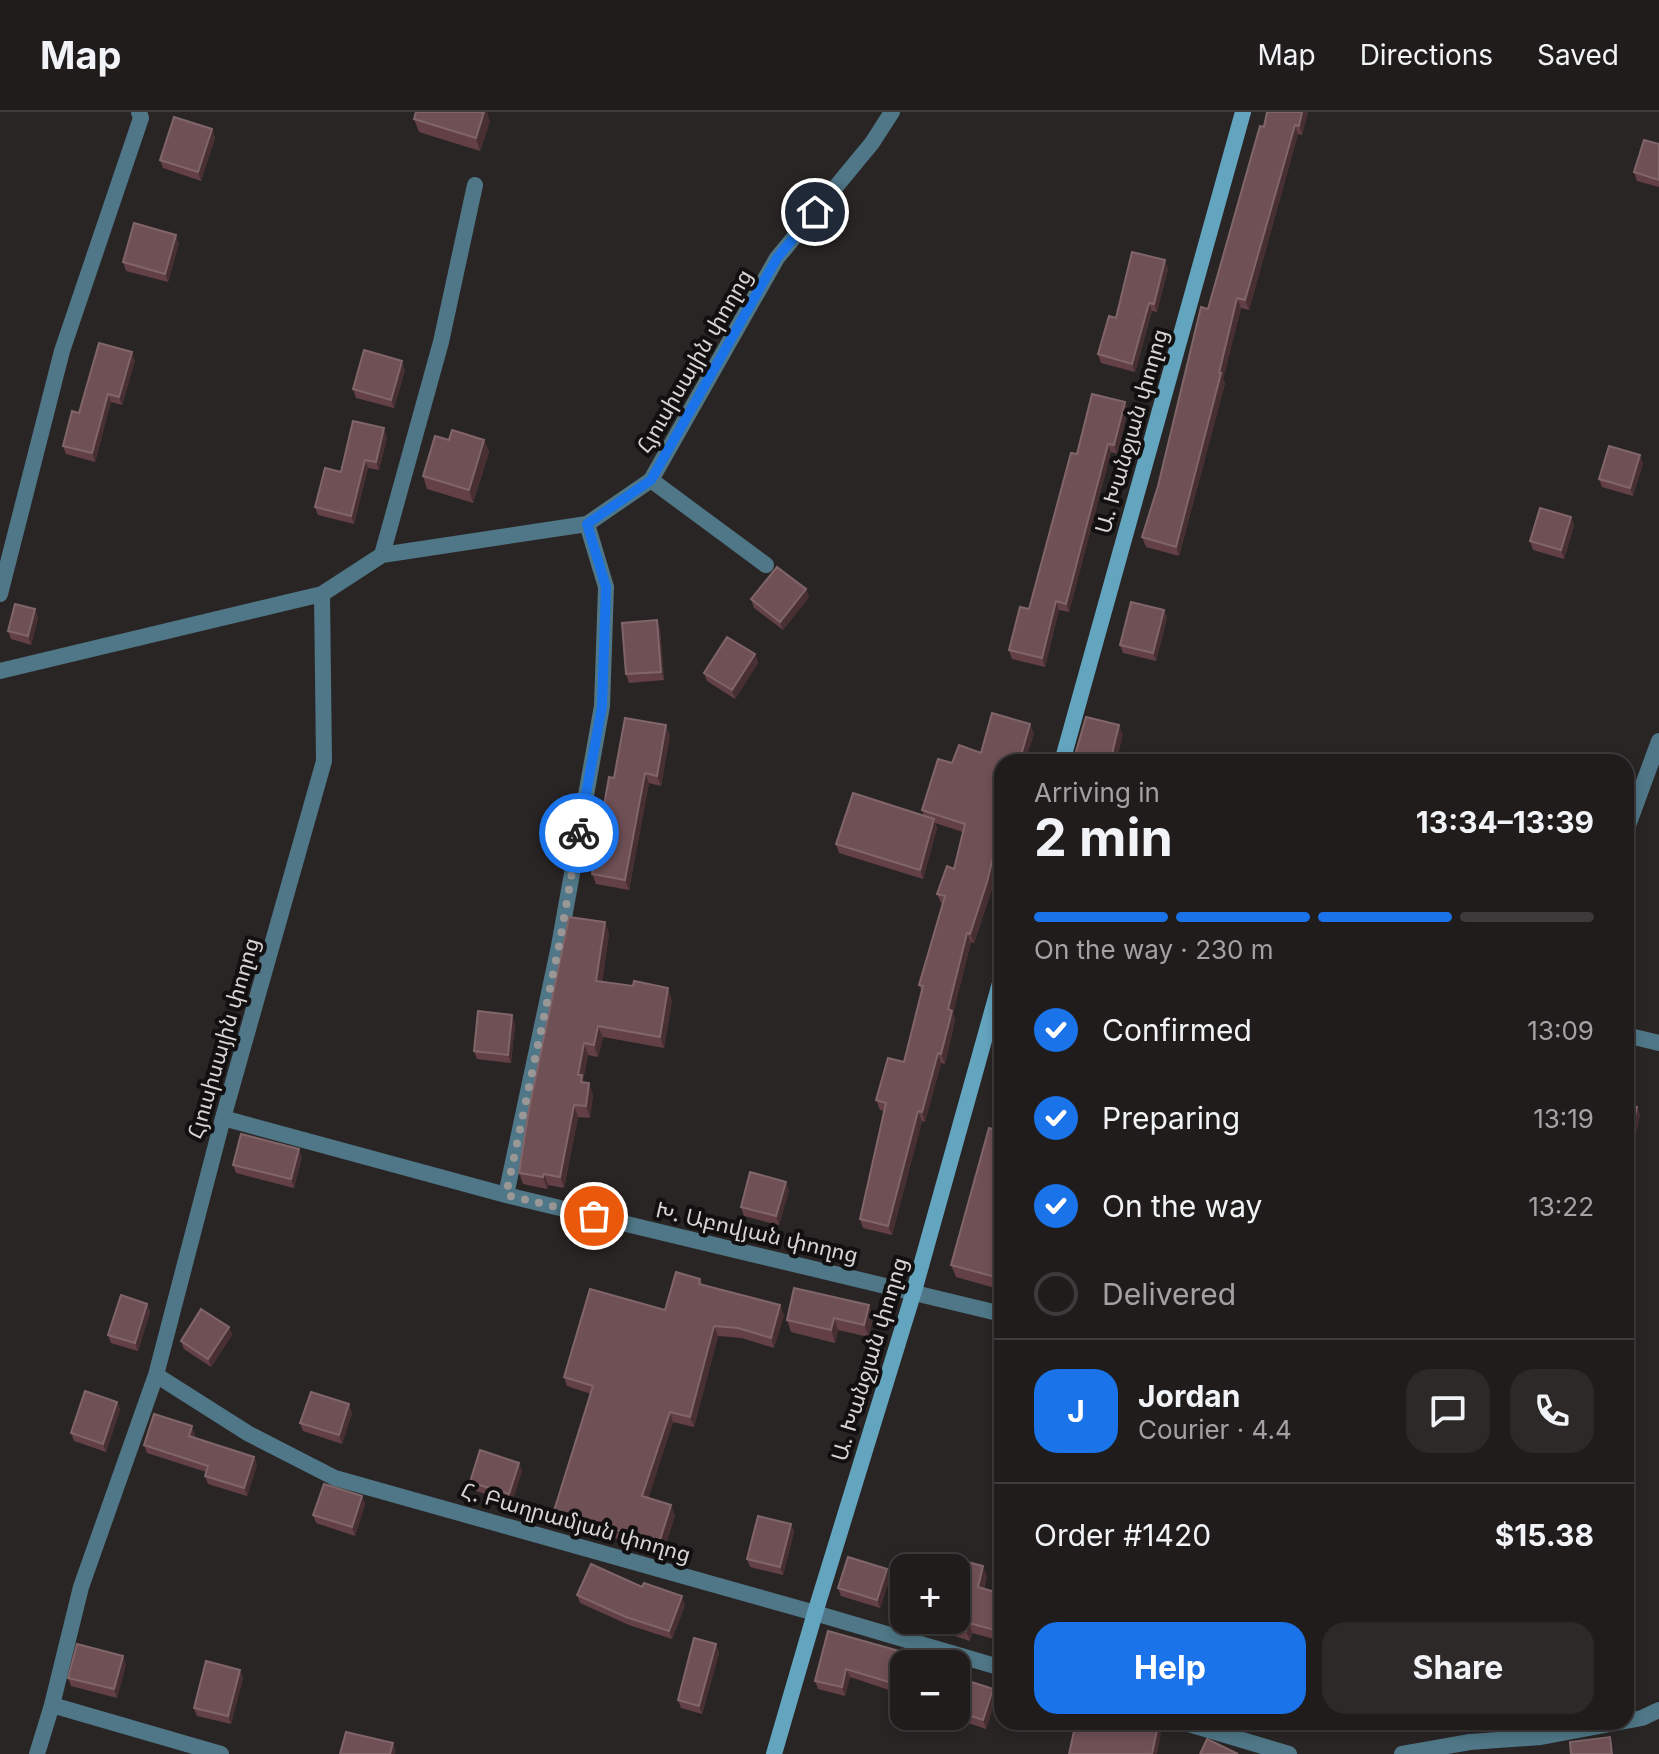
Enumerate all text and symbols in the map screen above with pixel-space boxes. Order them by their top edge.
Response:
text: Map [40,32,121,78]
text: Map [1257,38,1316,72]
text: Directions [1360,38,1493,72]
text: Saved [1537,38,1619,72]
pin [781,178,849,246]
icon: home [793,190,837,234]
street label: Հյուսիսային փողոց [631,264,757,458]
street label: Ա․ Խանջյան փողոց [1089,326,1173,536]
text: Arriving in [1034,777,1160,808]
courier [539,793,619,873]
text: 13:34–13:39 [1416,804,1594,840]
text: 2 min [1034,806,1173,869]
icon: bike [557,811,601,855]
street label: Հյուսիսային փողոց [182,934,264,1142]
text: On the way · 230 m [1034,934,1274,965]
icon: check [1034,1008,1078,1052]
text: Confirmed [1102,1012,1252,1048]
text: 13:09 [1527,1015,1594,1046]
icon: check [1034,1096,1078,1140]
text: Preparing [1102,1100,1240,1136]
text: 13:19 [1533,1103,1594,1134]
pin [560,1182,628,1250]
icon: check [1034,1184,1078,1228]
text: On the way [1102,1188,1262,1224]
text: 13:22 [1528,1191,1594,1222]
icon: bag [572,1194,616,1238]
street label: Խ․ Աբովյան փողոց [653,1196,861,1268]
street label: Ա․ Խանջյան փողոց [826,1254,912,1464]
text: Delivered [1102,1276,1236,1312]
button: chat [1406,1369,1490,1453]
button: phone [1510,1369,1594,1453]
text: Jordan [1138,1378,1240,1414]
text: J [1067,1393,1085,1429]
text: Courier · 4.4 [1138,1414,1292,1445]
street label: Հ․ Բաղրամյան փողոց [458,1477,694,1567]
text: Order #1420 [1034,1517,1211,1553]
text: $15.38 [1495,1517,1594,1553]
map controls [890,1554,970,1730]
button: + [890,1554,970,1634]
button: Help [1034,1622,1306,1714]
button: Share [1322,1622,1594,1714]
button: − [890,1650,970,1730]

